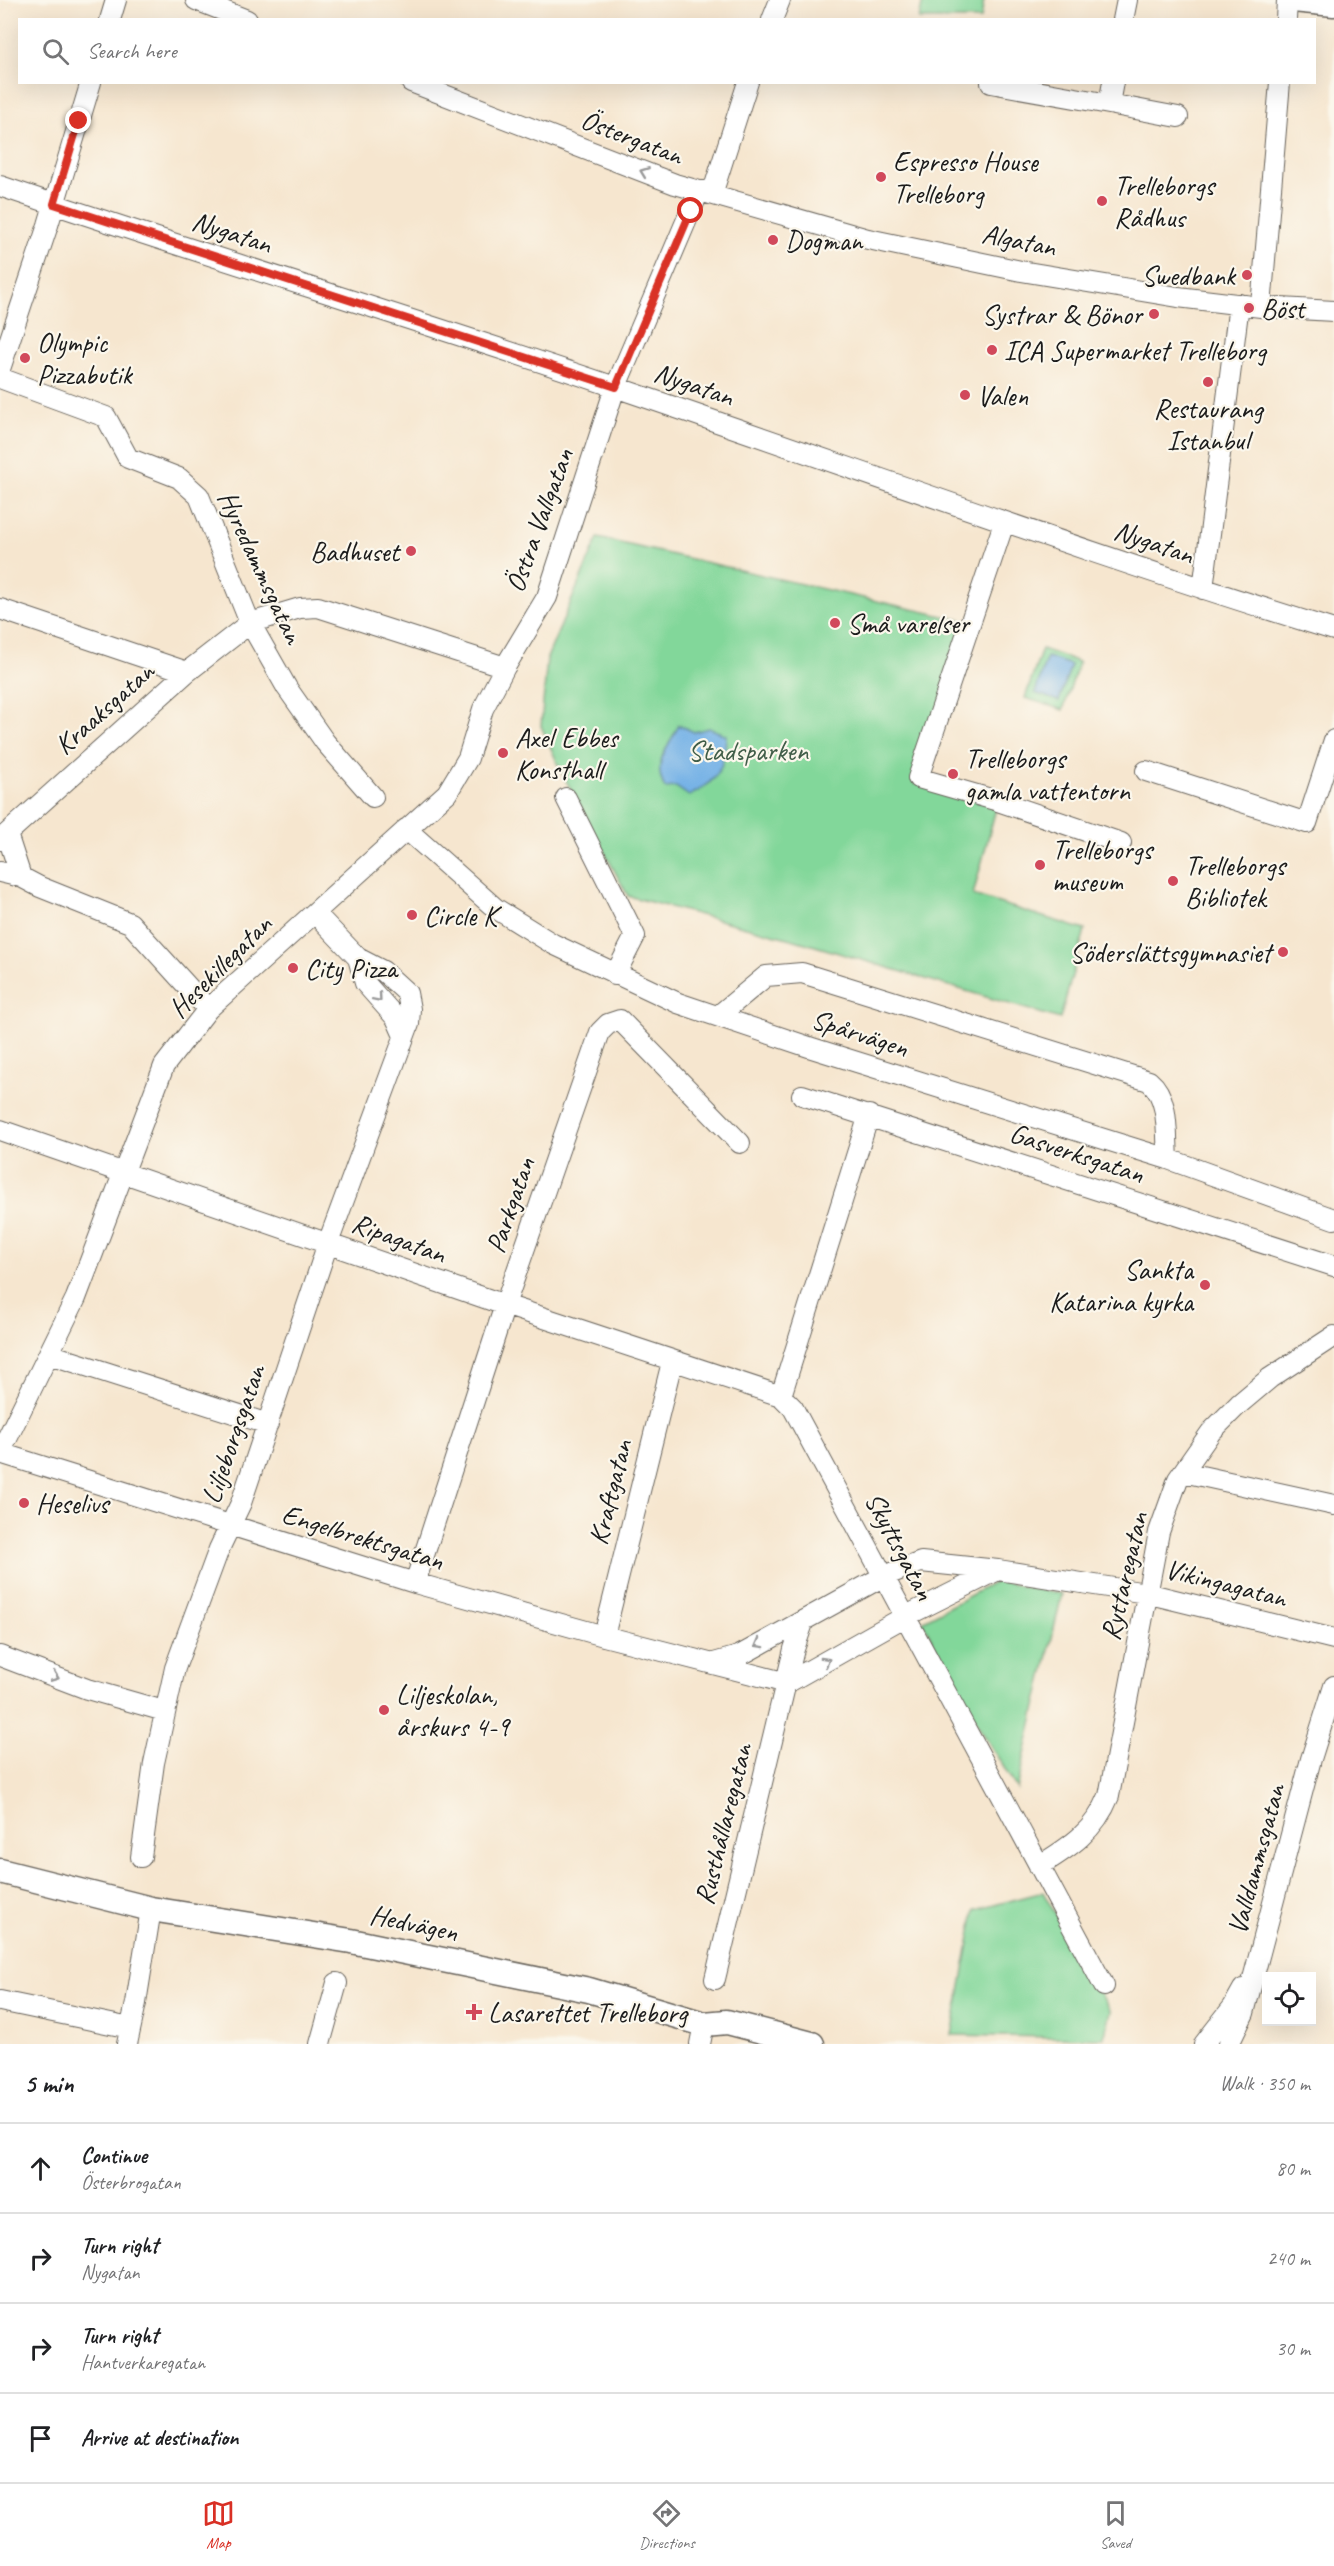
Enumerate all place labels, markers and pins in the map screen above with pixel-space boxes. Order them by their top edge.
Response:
place label: Espresso House Trelleborg [893,144,1039,211]
place label: Trelleborgs Rådhus [1114,168,1216,235]
marker: Espresso House Trelleborg [874,170,888,184]
marker: Trelleborgs Rådhus [1095,194,1109,208]
place label: Dogman [785,223,864,258]
marker: Dogman [766,233,780,247]
place label: Swedbank [1141,258,1237,293]
marker: Swedbank [1240,268,1254,282]
place label: Böst [1261,291,1307,326]
place label: Systrar & Bönor [982,297,1144,332]
marker: Böst [1242,301,1256,315]
marker: Systrar & Bönor [1147,307,1161,321]
place label: Olympic Pizzabutik [37,325,134,392]
place label: ICA Supermarket Trelleborg [1004,333,1268,368]
marker: ICA Supermarket Trelleborg [985,343,999,357]
marker: Olympic Pizzabutik [18,351,32,365]
marker: Restaurang Istanbul [1201,375,1215,389]
place label: Valen [977,378,1028,413]
marker: Valen [958,388,972,402]
place label: Restaurang Istanbul [1153,391,1265,458]
place label: Badhuset [310,534,402,569]
marker: Badhuset [404,544,418,558]
place label: Små varelser [847,606,971,641]
marker: Små varelser [828,616,842,630]
place label: Axel Ebbes Konsthall [515,720,620,787]
place label: Trelleborgs gamla vattentorn [965,741,1131,808]
marker: Axel Ebbes Konsthall [496,746,510,760]
marker: Trelleborgs gamla vattentorn [946,767,960,781]
place label: Trelleborgs museum [1052,832,1154,899]
place label: Trelleborgs Bibliotek [1185,848,1287,915]
marker: Trelleborgs museum [1033,858,1047,872]
marker: Trelleborgs Bibliotek [1166,874,1180,888]
place label: Circle K [424,898,503,933]
marker: Circle K [405,908,419,922]
place label: Söderslättsgymnasiet [1070,935,1275,970]
marker: Söderslättsgymnasiet [1276,945,1290,959]
place label: City Pizza [305,951,399,986]
marker: City Pizza [286,961,300,975]
place label: Sankta Katarina kyrka [1049,1252,1195,1319]
marker: Sankta Katarina kyrka [1198,1278,1212,1292]
place label: Heselivs [36,1486,111,1521]
marker: Heselivs [17,1496,31,1510]
place label: Liljeskolan, årskurs 4-9 [396,1677,512,1744]
marker: Liljeskolan, årskurs 4-9 [377,1703,391,1717]
place label: Lasarettet Trelleborg [488,1995,689,2030]
marker: Lasarettet Trelleborg [465,2003,483,2021]

